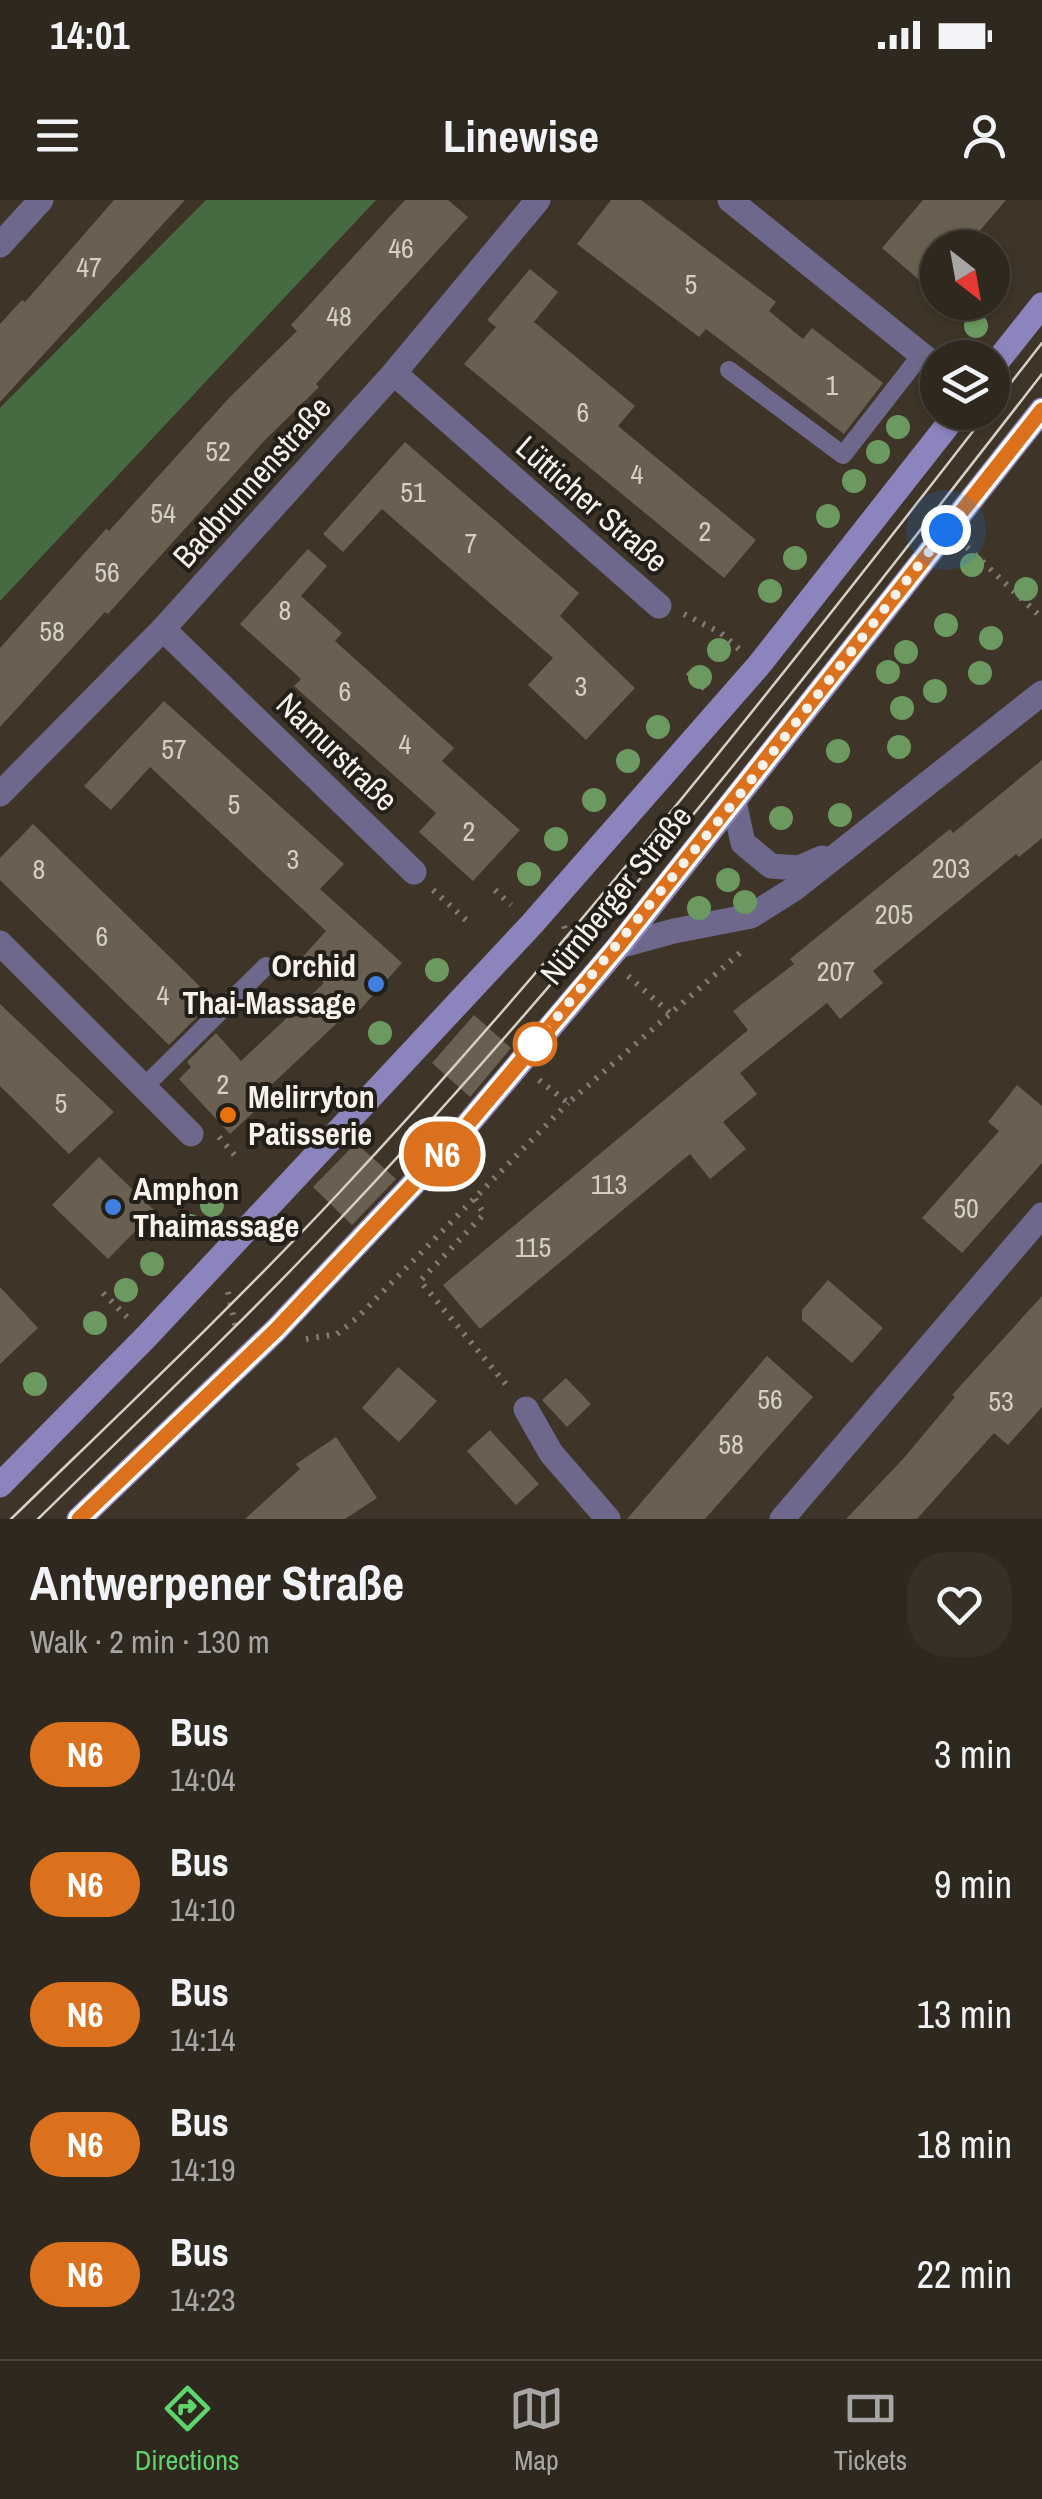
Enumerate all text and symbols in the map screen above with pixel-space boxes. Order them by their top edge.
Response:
text: 14:01 [50,10,130,61]
text: Linewise [443,105,599,166]
icon: menu [30,108,85,163]
icon: person [957,108,1012,163]
house number: 46 [388,229,414,267]
north arrow [920,230,1010,320]
map controls [920,230,1010,430]
house number: 47 [76,248,102,286]
house number: 5 [685,265,697,303]
house number: 48 [326,297,352,335]
button: layers [920,340,1010,430]
house number: 1 [826,366,839,404]
street label: Badbrunnenstraße [163,387,340,577]
house number: 6 [577,393,589,431]
street label: Lütticher Straße [507,426,677,582]
house number: 52 [205,432,231,470]
house number: 4 [631,455,644,493]
house number: 51 [400,473,426,511]
house number: 54 [150,494,176,532]
your location [921,505,971,555]
house number: 2 [699,512,711,550]
house number: 7 [465,524,477,562]
house number: 56 [94,553,120,591]
house number: 8 [279,591,291,629]
house number: 58 [39,612,65,650]
house number: 3 [575,667,587,705]
house number: 6 [339,672,351,710]
street label: Namurstraße [267,683,407,820]
house number: 4 [399,725,412,763]
house number: 57 [161,730,187,768]
house number: 5 [228,785,240,823]
street label: Nürnberger Straße [530,796,701,993]
house number: 2 [463,812,475,850]
house number: 3 [287,840,299,878]
house number: 203 [932,849,970,887]
house number: 8 [33,850,45,888]
house number: 205 [875,895,913,933]
house number: 6 [96,917,108,955]
place label: Orchid Thai-Massage [182,944,356,1024]
house number: 207 [817,952,855,990]
marker: Orchid Thai-Massage [365,973,387,995]
house number: 4 [157,976,170,1014]
unlabelled marker [514,1023,556,1065]
house number: 2 [217,1065,229,1103]
place label: Melirryton Patisserie [248,1075,375,1155]
house number: 5 [55,1084,67,1122]
marker: Melirryton Patisserie [217,1104,239,1126]
line badge: N6 [397,1122,487,1186]
text: N6 [424,1131,460,1178]
house number: 113 [591,1165,627,1203]
place label: Amphon Thaimassage [133,1167,299,1247]
house number: 50 [953,1189,979,1227]
marker: Amphon Thaimassage [102,1196,124,1218]
house number: 115 [515,1228,551,1266]
house number: 56 [757,1380,783,1418]
house number: 53 [988,1382,1014,1420]
house number: 58 [718,1425,744,1463]
text: Antwerpener Straße [30,1550,404,1615]
button: heart [907,1552,1012,1657]
text: Walk · 2 min · 130 m [30,1620,270,1663]
text: Bus [170,1707,229,1758]
text: 3 min [934,1729,1012,1780]
text: N6 [67,1731,103,1778]
text: 14:04 [170,1758,236,1801]
text: Bus [170,1837,229,1888]
text: 9 min [934,1859,1012,1910]
text: N6 [67,1861,103,1908]
text: 14:10 [170,1888,236,1931]
text: Bus [170,1967,229,2018]
text: 13 min [917,1989,1012,2040]
text: N6 [67,1991,103,2038]
text: 14:14 [170,2018,236,2061]
text: Bus [170,2097,229,2148]
text: 18 min [917,2119,1012,2170]
text: N6 [67,2121,103,2168]
text: 14:19 [170,2148,236,2191]
text: Bus [170,2227,229,2278]
text: 22 min [917,2249,1012,2300]
text: N6 [67,2251,103,2298]
text: 14:23 [170,2278,236,2321]
tab: Directions [135,2381,239,2479]
tab: Map [509,2381,564,2479]
tab: Tickets [834,2381,907,2479]

